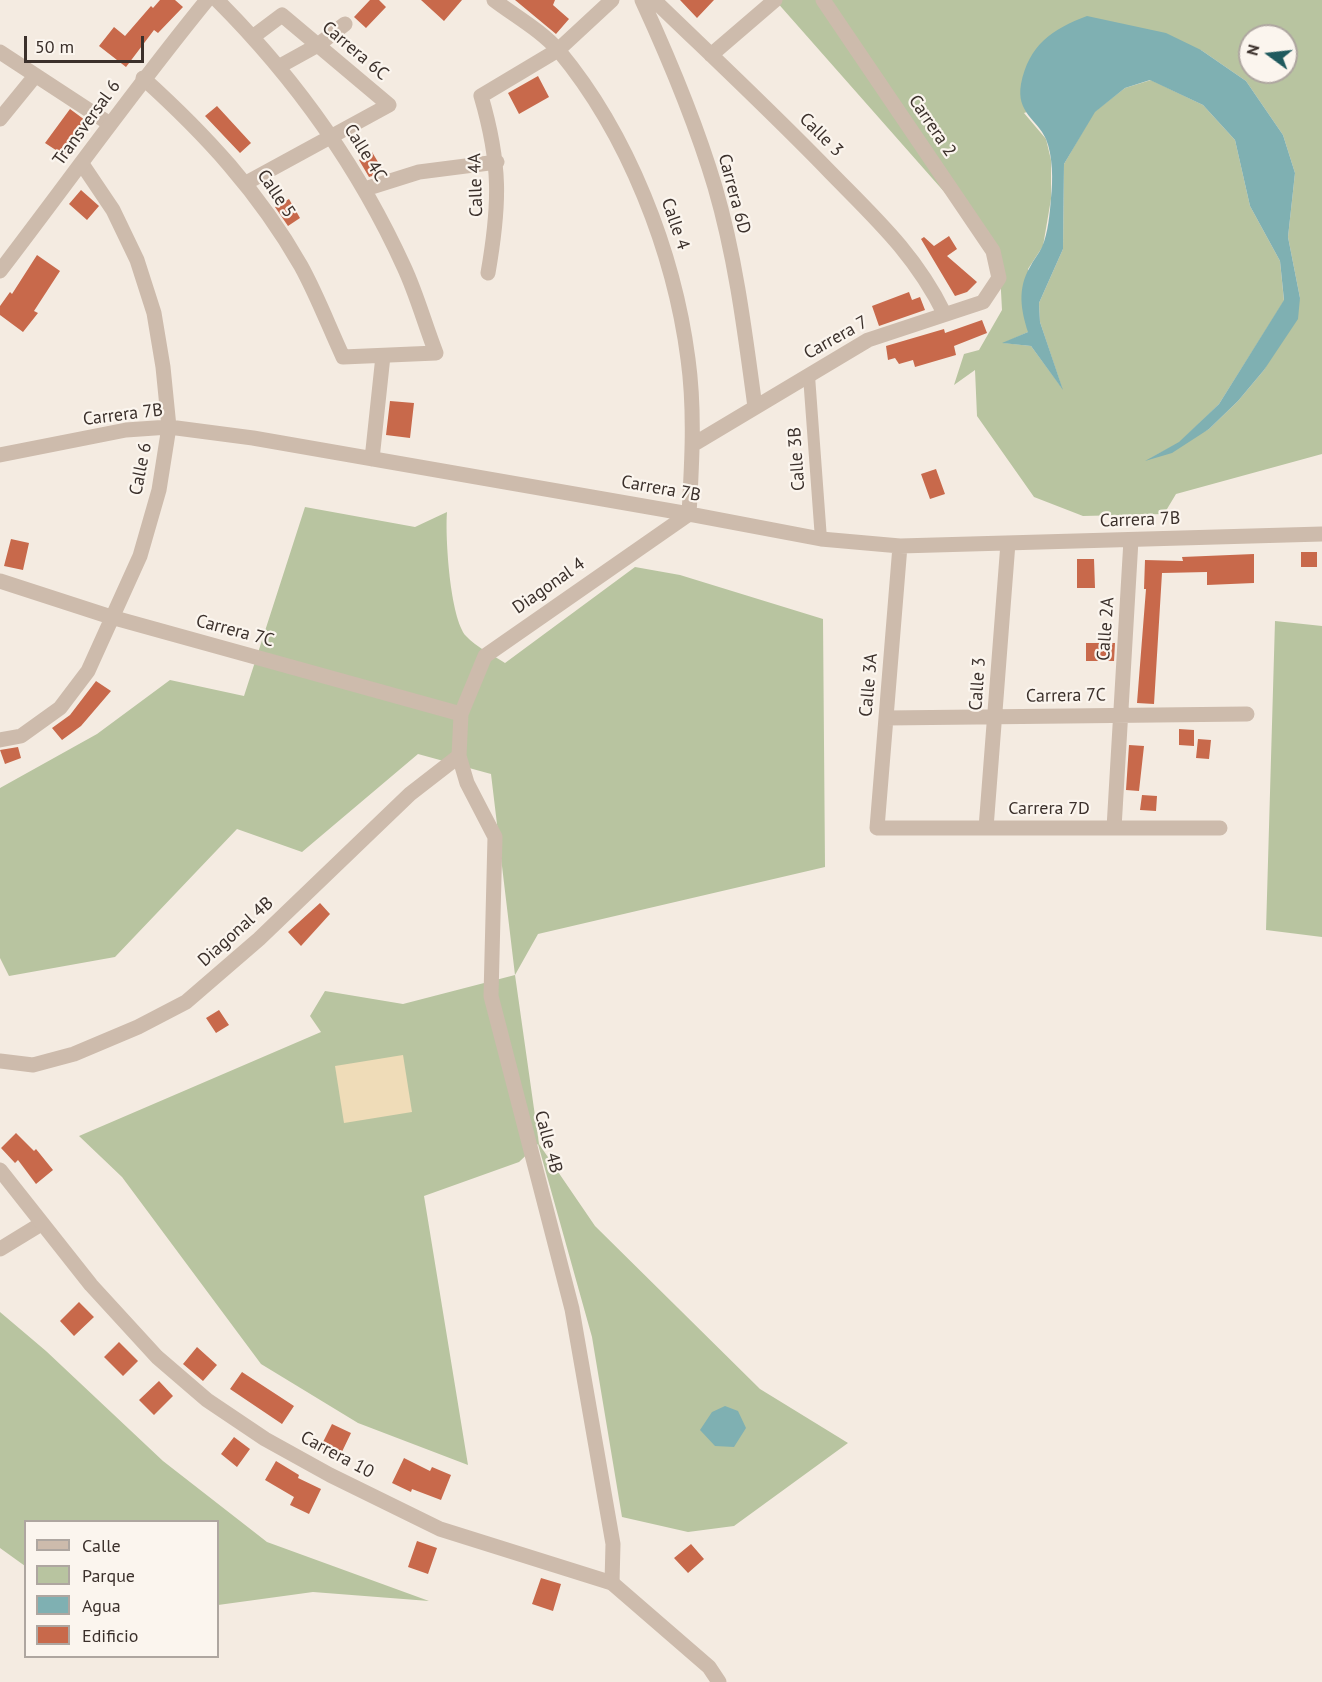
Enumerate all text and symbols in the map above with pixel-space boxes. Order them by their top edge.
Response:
street label: Carrera 6C [317,17,393,85]
scale bar [27,24,147,62]
north arrow [1238,24,1298,84]
text: 50 m [35,35,74,58]
text: N [1242,42,1264,58]
street label: Transversal 6 [49,76,125,170]
street label: Carrera 2 [903,91,961,161]
street label: Calle 3 [795,109,847,161]
street label: Calle 4C [339,120,391,186]
street label: Carrera 6D [713,152,755,236]
street label: Calle 4A [464,153,488,217]
street label: Calle 5 [252,166,300,222]
street label: Calle 4 [656,195,694,253]
street label: Carrera 7 [800,312,872,364]
street label: Carrera 7B [82,399,164,431]
street label: Calle 3B [784,426,810,492]
street label: Calle 6 [125,441,157,497]
street label: Carrera 7B [620,471,702,507]
street label: Carrera 7B [1099,508,1181,532]
street label: Diagonal 4 [509,553,589,619]
street label: Calle 2A [1093,596,1119,662]
street label: Carrera 7C [194,610,276,652]
street label: Calle 3A [855,652,883,718]
street label: Calle 3 [965,657,991,711]
street label: Carrera 7C [1026,685,1106,707]
street label: Carrera 7D [1008,798,1090,820]
street label: Diagonal 4B [194,893,278,971]
street label: Calle 4B [529,1108,567,1176]
street label: Carrera 10 [297,1427,377,1483]
legend [24,1520,219,1658]
text: Calle [82,1534,121,1557]
text: Parque [82,1564,135,1587]
text: Agua [82,1594,121,1617]
text: Edificio [82,1624,138,1647]

